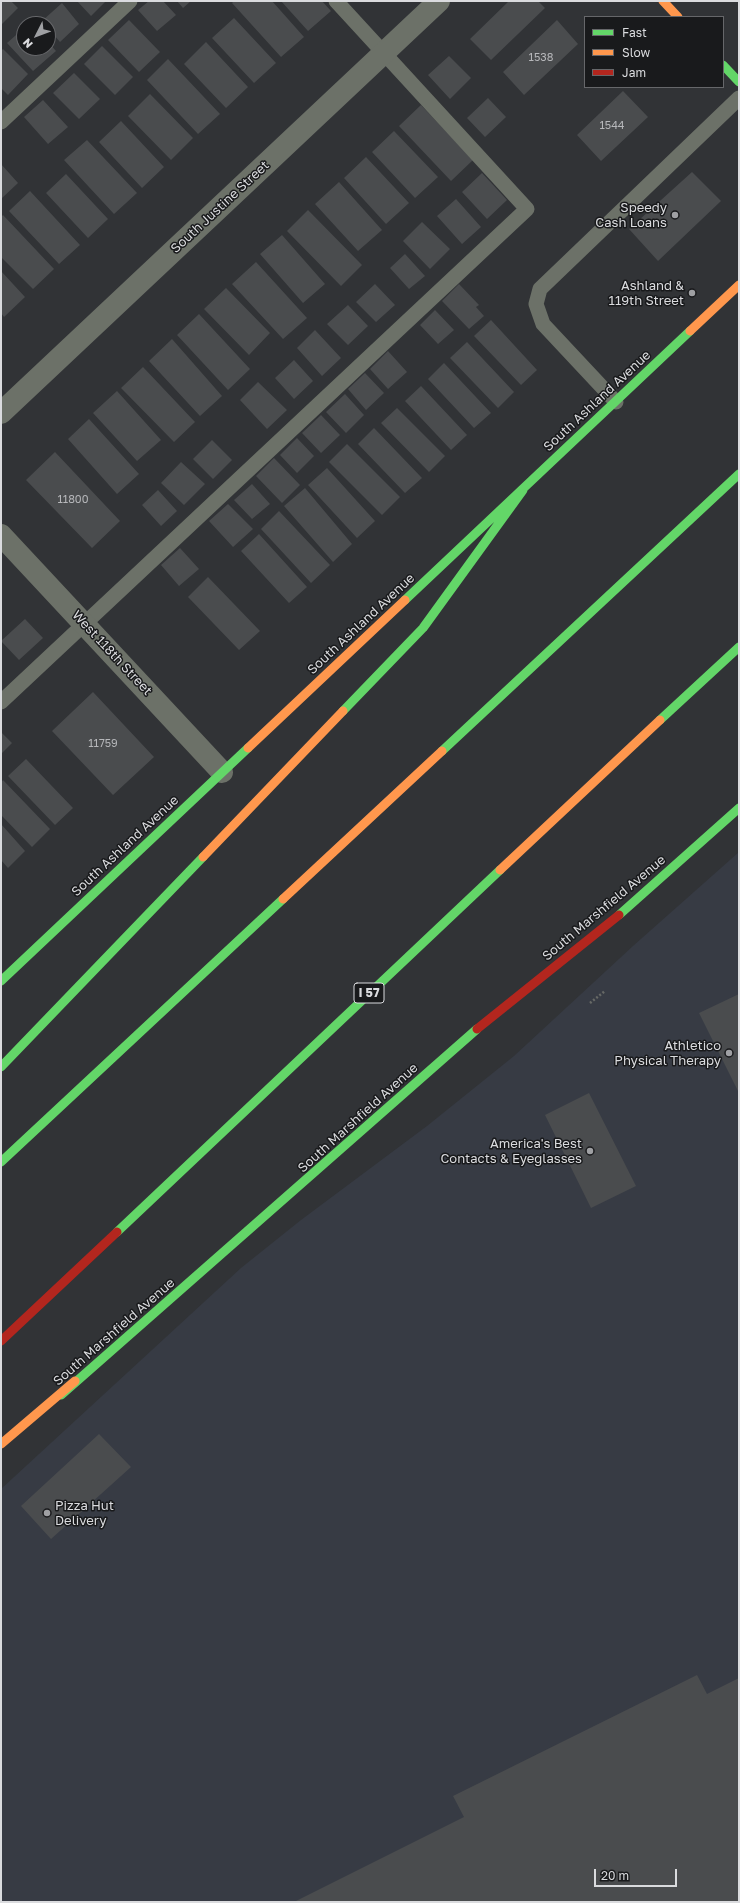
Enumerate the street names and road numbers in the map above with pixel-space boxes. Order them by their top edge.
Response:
street label: South Justine Street [168,158,272,256]
street label: South Ashland Avenue [540,347,654,455]
street label: South Ashland Avenue [304,570,418,678]
street label: West 118th Street [69,607,155,699]
street label: South Ashland Avenue [68,792,182,900]
street label: South Marshfield Avenue [539,852,669,964]
road number: I 57 [354,983,384,1003]
street label: South Marshfield Avenue [295,1060,421,1176]
street label: South Marshfield Avenue [50,1275,178,1389]

